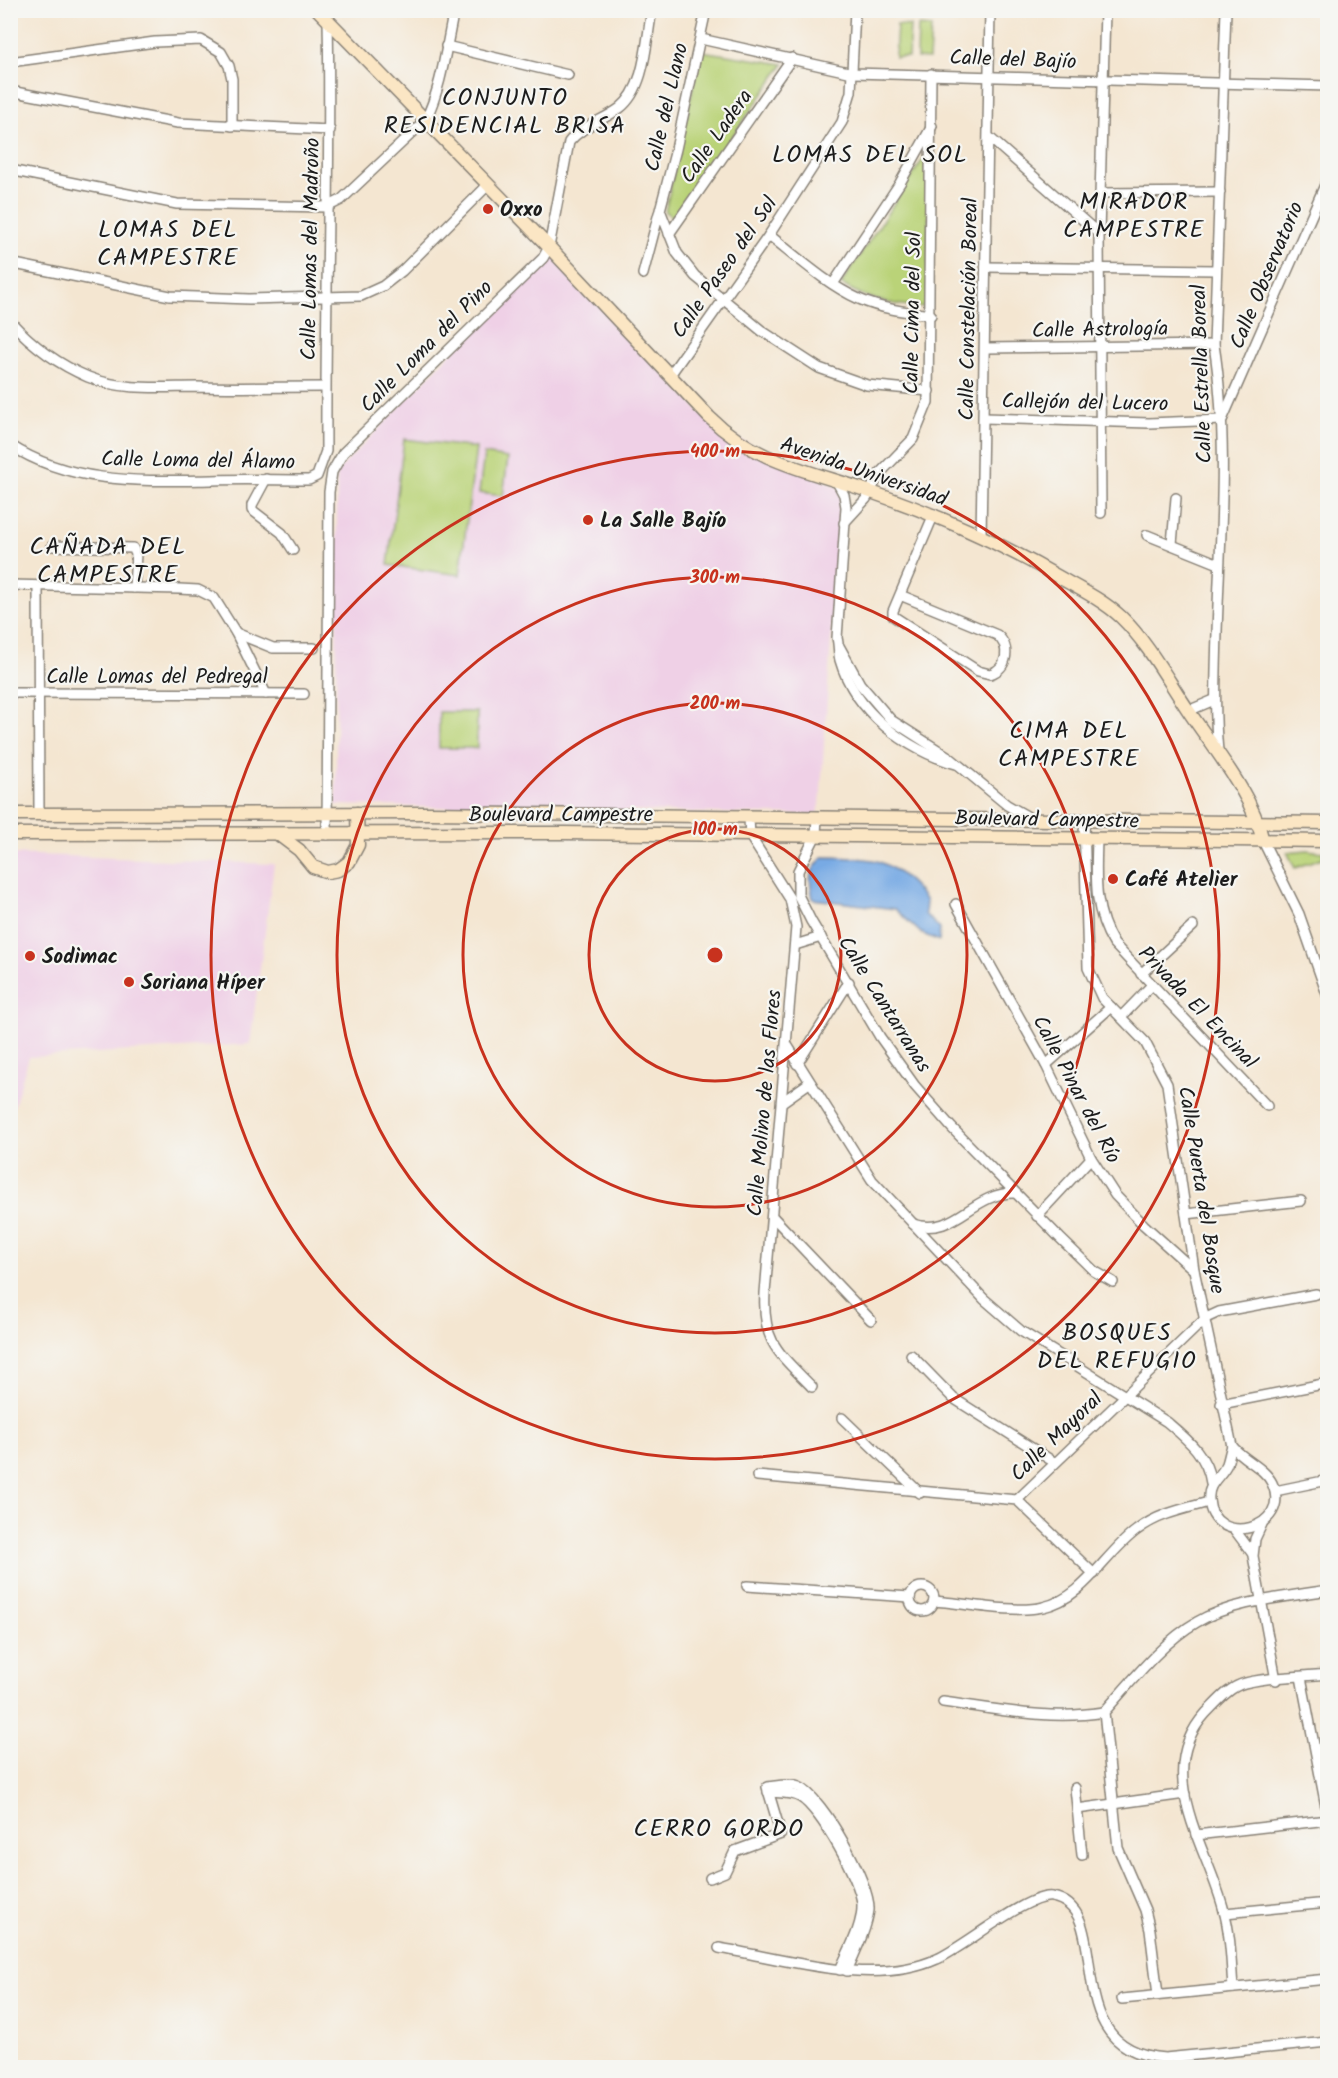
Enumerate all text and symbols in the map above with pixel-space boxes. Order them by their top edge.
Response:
street label: Calle del Llano [637,40,698,175]
street label: Calle del Bajío [949,42,1077,79]
district label: CONJUNTO RESIDENCIAL BRISA [384,79,626,146]
street label: Calle Ladera [673,83,762,191]
district label: LOMAS DEL SOL [772,136,968,175]
street label: Calle Lomas del Madroño [293,137,330,361]
district label: MIRADOR CAMPESTRE [1063,183,1205,250]
street label: Calle Paseo del Sol [664,190,787,346]
place label: Oxxo [500,194,543,227]
street label: Calle Constelación Boreal [951,197,988,421]
street label: Calle Observatorio [1221,197,1313,355]
marker: Oxxo [481,202,495,216]
district label: LOMAS DEL CAMPESTRE [97,211,239,278]
street label: Calle Cima del Sol [896,232,931,395]
street label: Calle Loma del Pino [353,273,501,421]
street label: Calle Estrella Boreal [1183,284,1222,464]
street label: Calle Astrología [1032,313,1168,348]
street label: Callejón del Lucero [1001,386,1169,421]
street label: Avenida Universidad [776,428,952,517]
text: 400 m [690,438,740,467]
street label: Calle Loma del Álamo [101,443,295,480]
place label: La Salle Bajío [600,505,727,538]
marker: La Salle Bajío [581,513,595,527]
district label: CAÑADA DEL CAMPESTRE [29,528,187,595]
text: 300 m [689,564,740,593]
street label: Calle Lomas del Pedregal [46,661,268,694]
text: 200 m [690,690,741,719]
district label: CIMA DEL CAMPESTRE [998,712,1140,779]
street label: Boulevard Campestre [469,799,654,832]
street label: Boulevard Campestre [955,802,1140,839]
text: 100 m [692,816,738,845]
place label: Café Atelier [1125,864,1239,897]
marker: Café Atelier [1106,872,1120,886]
street label: Calle Cantarranas [828,930,939,1080]
street label: Privada El Encinal [1129,939,1265,1077]
place label: Sodimac [42,941,118,974]
centre of rings [705,945,725,965]
marker: Sodimac [23,949,37,963]
place label: Soriana Híper [141,967,266,1000]
marker: Soriana Híper [122,975,136,989]
street label: Calle Molino de las Flores [739,988,792,1218]
street label: Calle Pinar del Río [1023,1010,1129,1170]
street label: Calle Puerta del Bosque [1168,1084,1233,1297]
district label: BOSQUES DEL REFUGIO [1037,1314,1197,1381]
street label: Calle Mayoral [1003,1384,1111,1490]
district label: CERRO GORDO [634,1810,804,1849]

